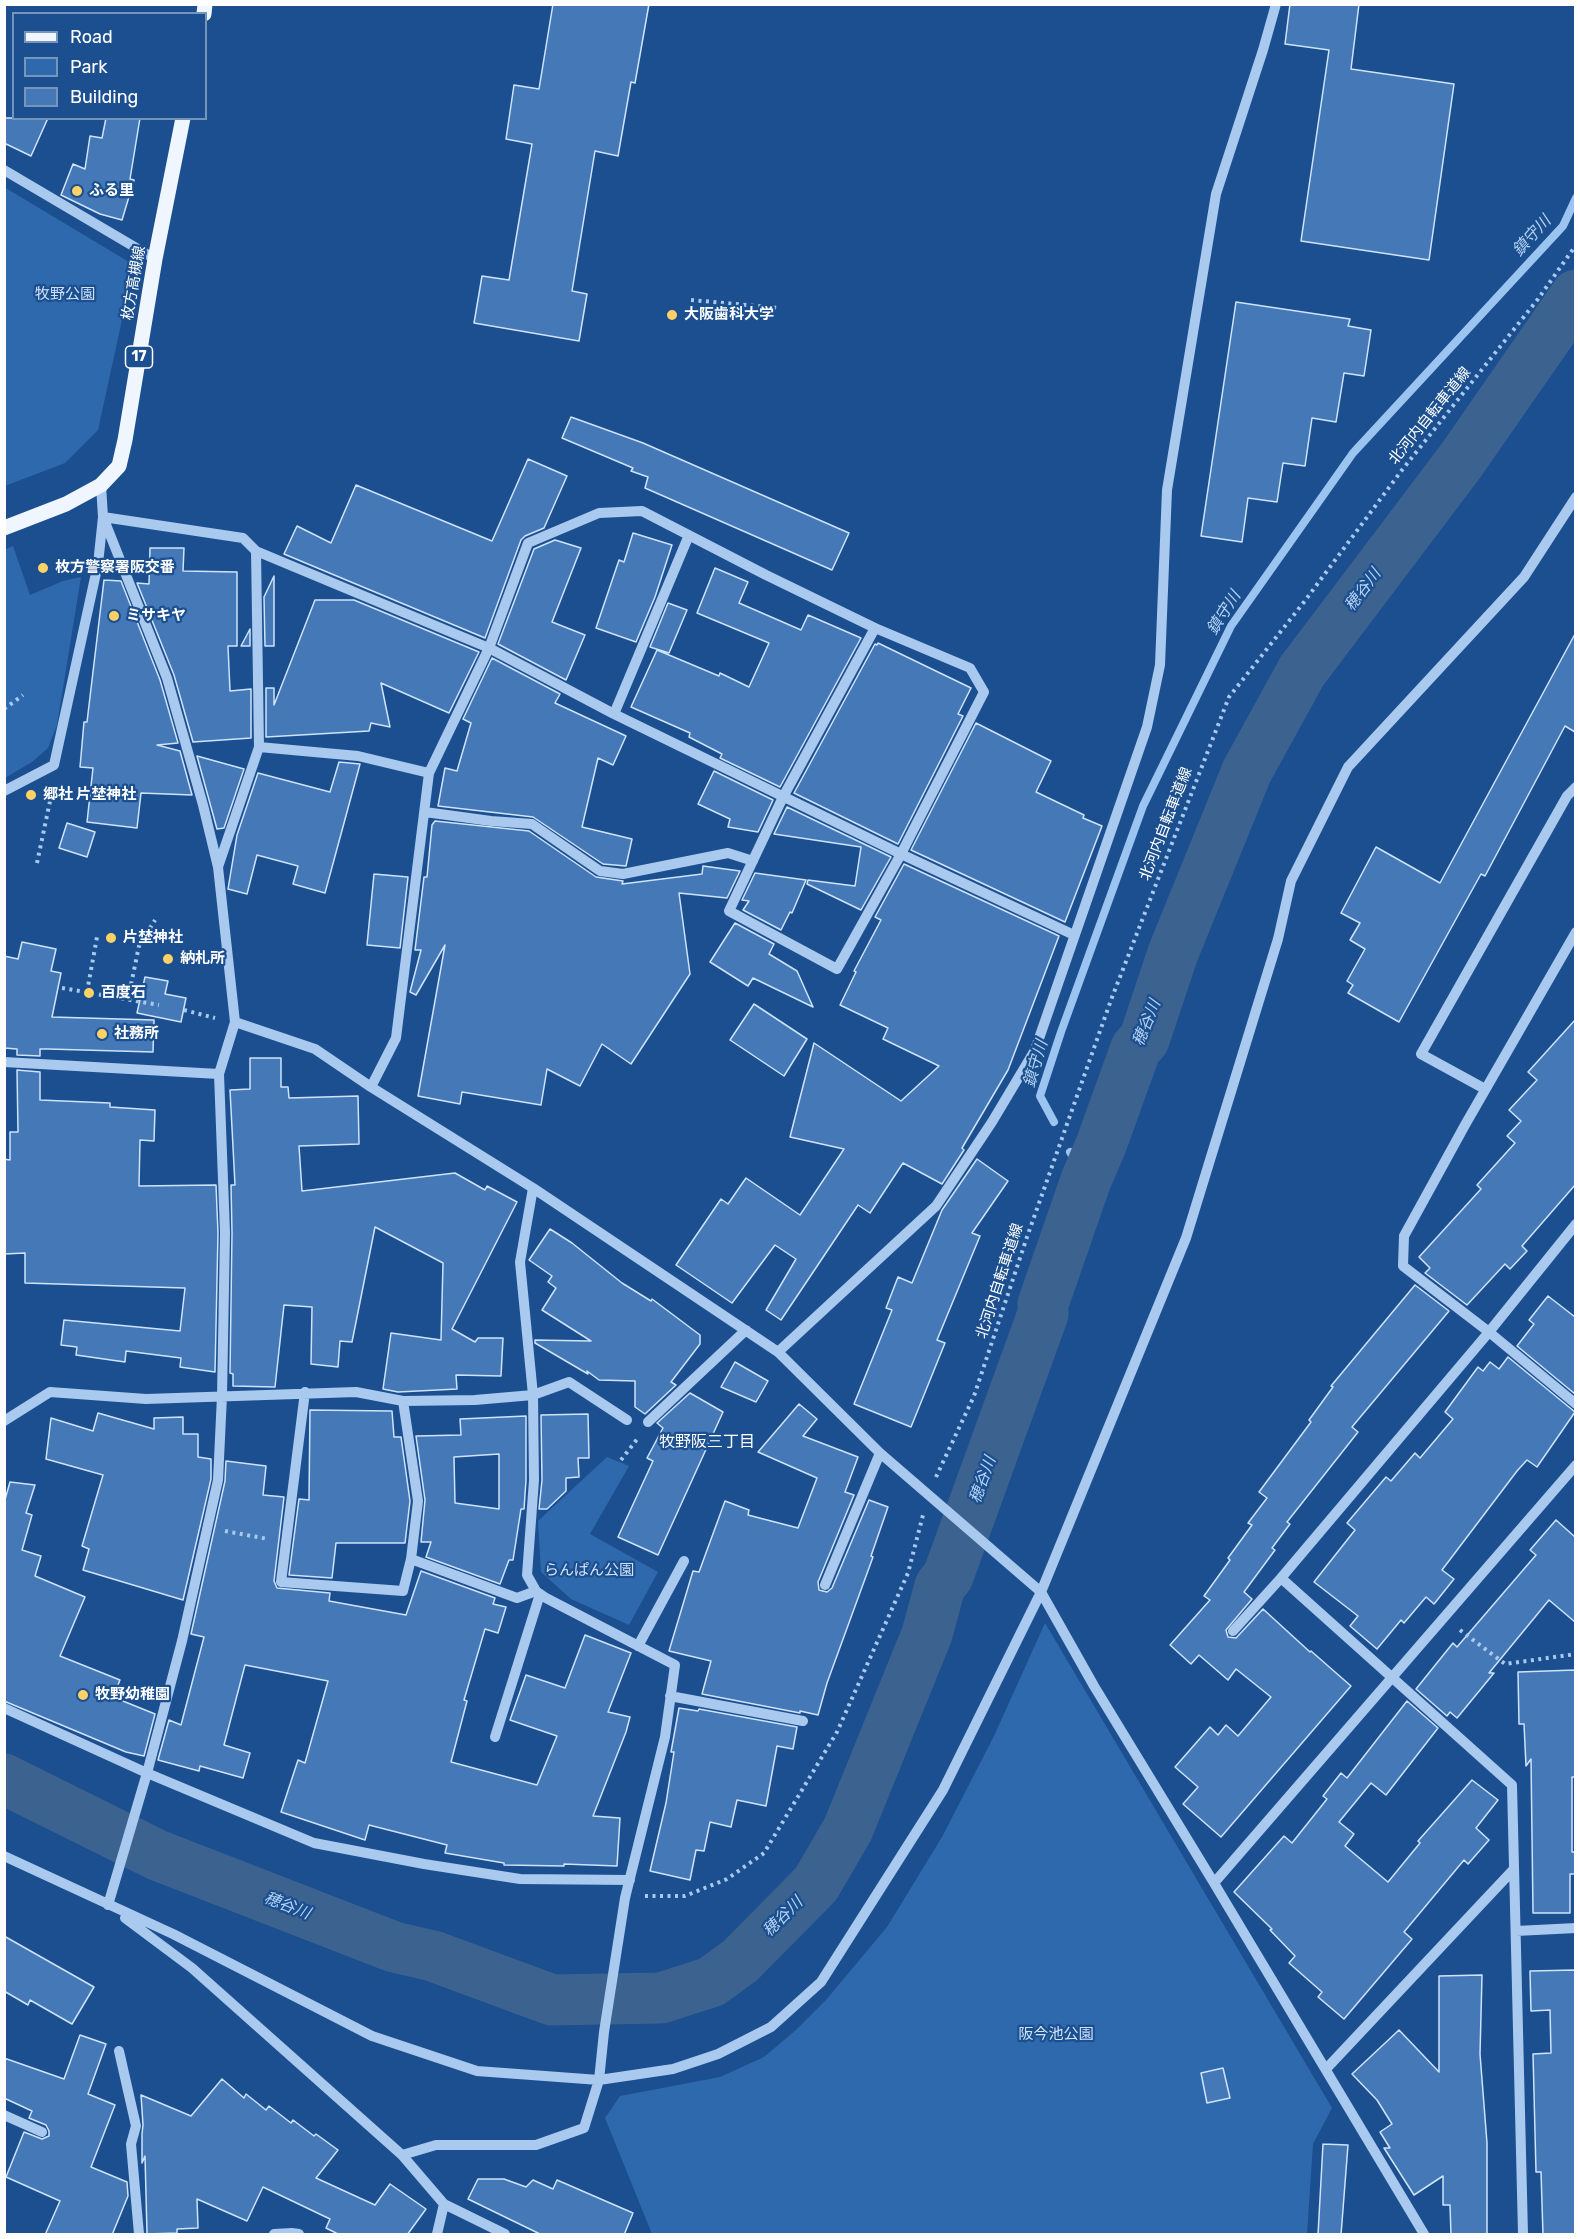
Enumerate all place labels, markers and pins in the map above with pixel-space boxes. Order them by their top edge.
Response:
place label: ふる里 [89,182,134,200]
marker: ふる里 [70,184,84,198]
place label: 大阪歯科大学 [684,306,774,324]
marker: 大阪歯科大学 [665,308,679,322]
place label: 枚方警察署阪交番 [55,559,175,577]
marker: 枚方警察署阪交番 [36,561,50,575]
place label: ミサキヤ [126,607,186,625]
marker: ミサキヤ [107,609,121,623]
place label: 郷社 片埜神社 [43,786,136,804]
marker: 郷社 片埜神社 [24,788,38,802]
place label: 片埜神社 [123,929,183,947]
marker: 片埜神社 [104,931,118,945]
place label: 納札所 [180,950,225,968]
marker: 納札所 [161,952,175,966]
place label: 百度石 [101,984,146,1002]
marker: 百度石 [82,986,96,1000]
place label: 社務所 [114,1025,159,1043]
marker: 社務所 [95,1027,109,1041]
place label: 牧野幼稚園 [95,1686,170,1704]
marker: 牧野幼稚園 [76,1688,90,1702]

